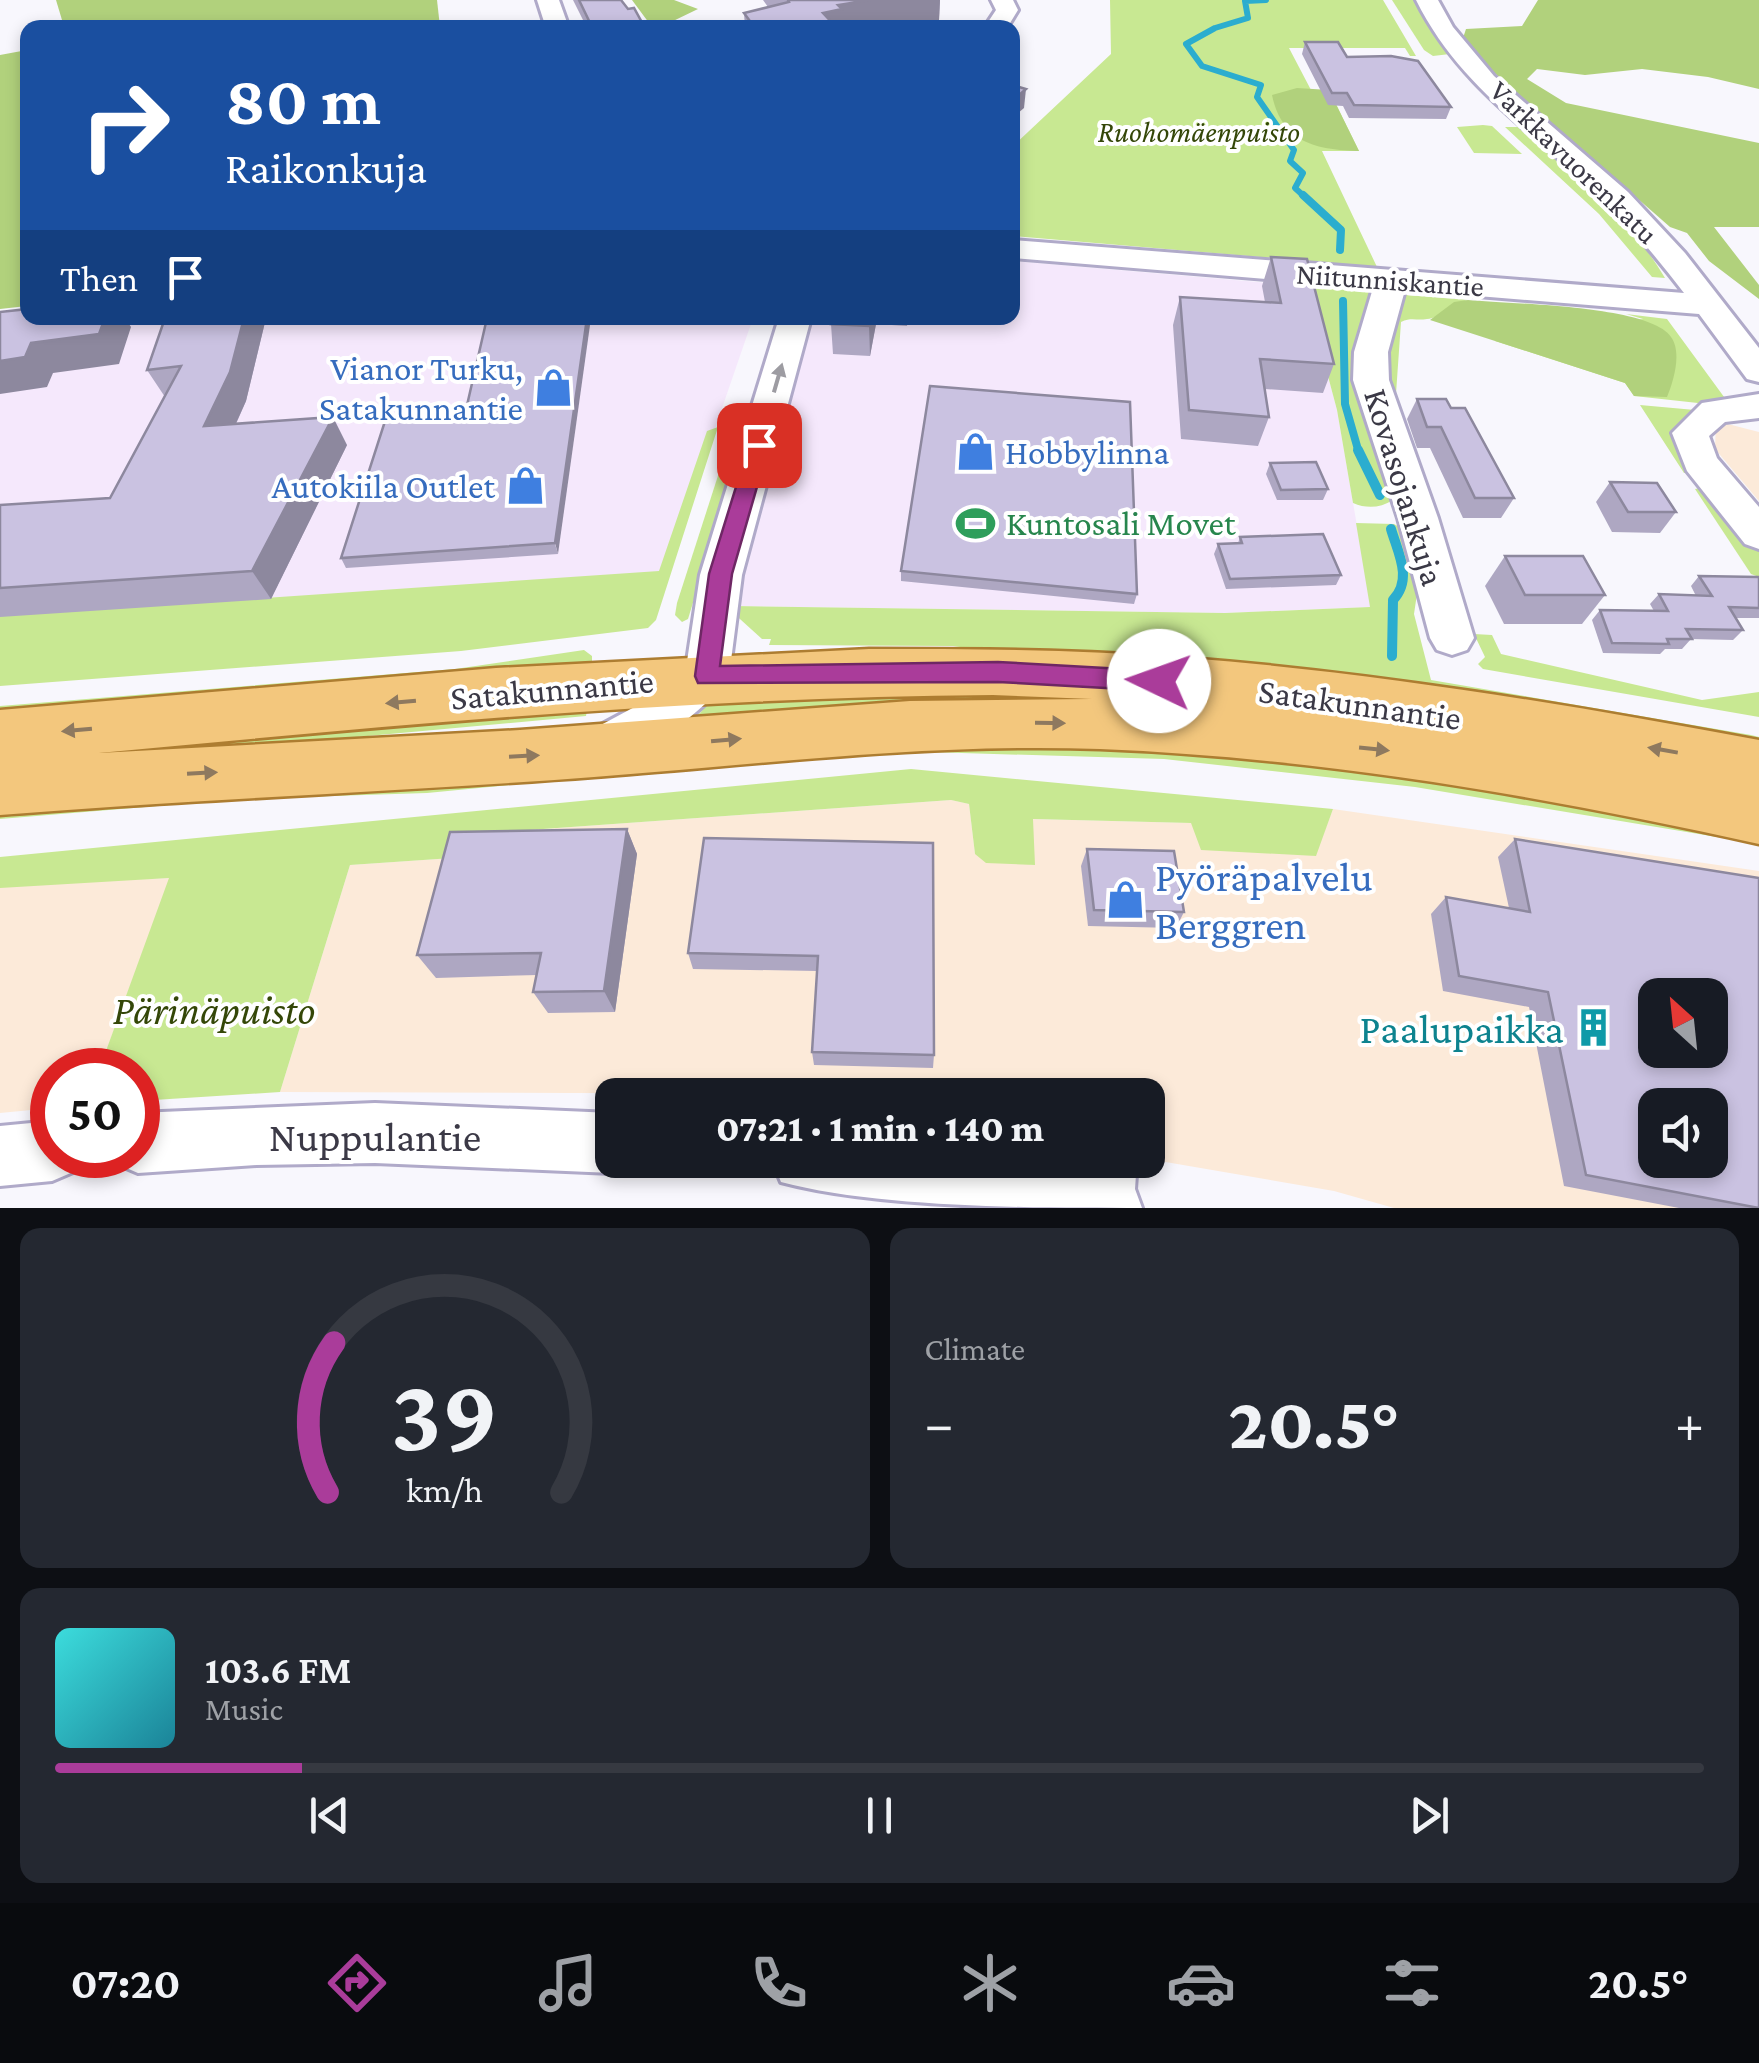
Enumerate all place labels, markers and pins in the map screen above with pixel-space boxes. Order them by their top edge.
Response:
place label: Vianor Turku, Satakunnantie [319,349,523,428]
shop icon: Vianor Turku, Satakunnantie [532,367,574,409]
pin [717,403,802,488]
shop icon: Hobbylinna [954,431,996,473]
place label: Hobbylinna [1005,433,1170,472]
shop icon: Autokiila Outlet [504,465,546,507]
place label: Autokiila Outlet [271,467,495,506]
sports icon: Kuntosali Movet [955,502,997,544]
place label: Kuntosali Movet [1006,504,1236,543]
place label: Pyöräpalvelu Berggren [1155,853,1373,948]
shop icon: Pyöräpalvelu Berggren [1104,879,1146,921]
place label: Paalupaikka [1360,1005,1564,1052]
building icon: Paalupaikka [1573,1007,1615,1049]

